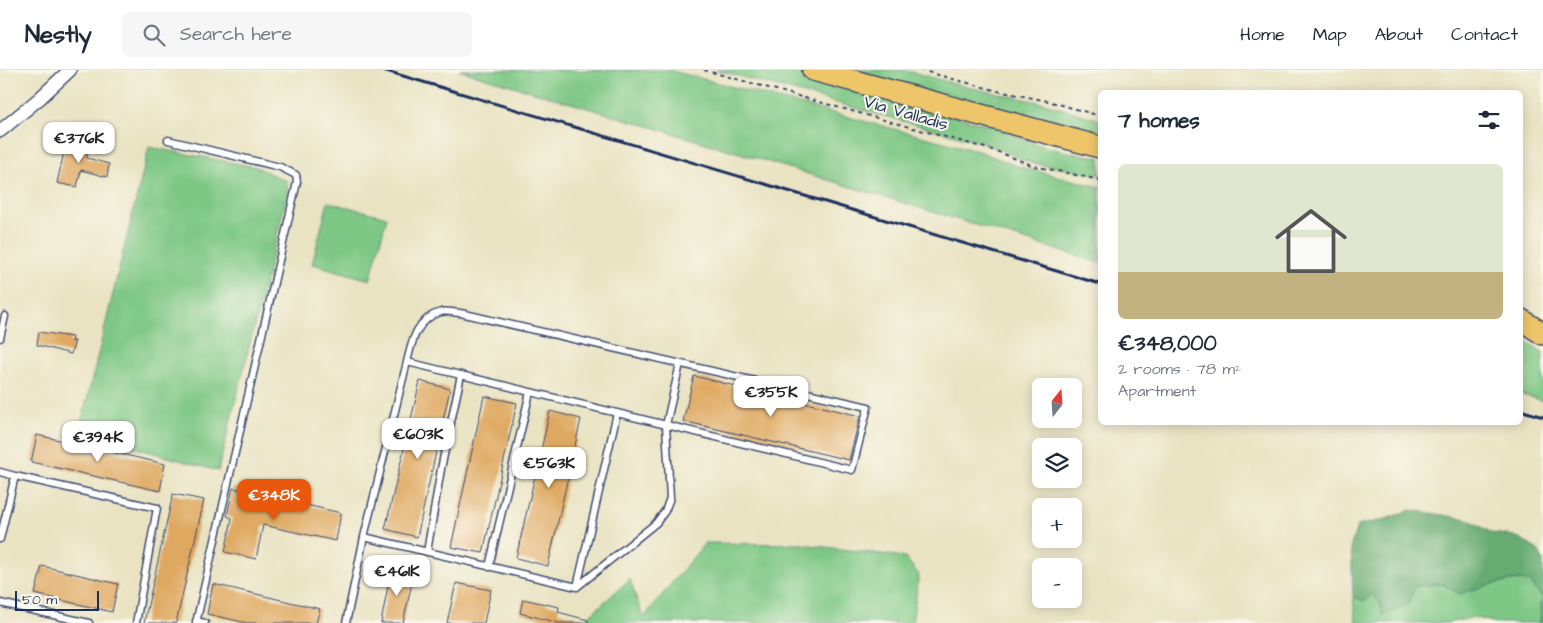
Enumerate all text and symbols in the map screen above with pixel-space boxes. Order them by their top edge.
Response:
search box [122,12,472,57]
text: Nestly [25,18,92,52]
icon: search [140,21,168,49]
text: Search here [180,21,292,48]
text: Home [1240,22,1285,47]
text: Map [1313,22,1347,47]
text: About [1375,22,1423,47]
text: Contact [1451,22,1518,47]
street label: Via Valladis [861,89,951,137]
text: 7 homes [1118,106,1200,135]
icon: filters [1475,106,1503,134]
pin: €376K [44,122,114,164]
text: €376K [54,127,104,149]
icon: home [1266,196,1356,286]
text: €348,000 [1118,329,1217,358]
text: 2 rooms · 78 m² [1118,358,1241,380]
pin: €355K [736,376,806,418]
north arrow [1032,378,1082,428]
map controls [1032,378,1082,608]
text: Apartment [1118,380,1196,402]
text: €355K [744,381,798,403]
pin: €603K [383,418,453,460]
pin: €394K [63,420,133,463]
text: €603K [393,423,443,445]
text: €394K [73,426,123,448]
button: layers [1032,438,1082,488]
pin: €563K [514,446,584,489]
text: €563K [523,452,575,474]
pin: €348K [239,478,309,521]
text: €348K [248,484,300,506]
button: + [1032,498,1082,548]
pin: €461K [362,554,432,597]
button: − [1032,558,1082,608]
text: €461K [374,560,420,582]
scale bar [15,588,99,611]
text: 50 m [22,590,57,610]

